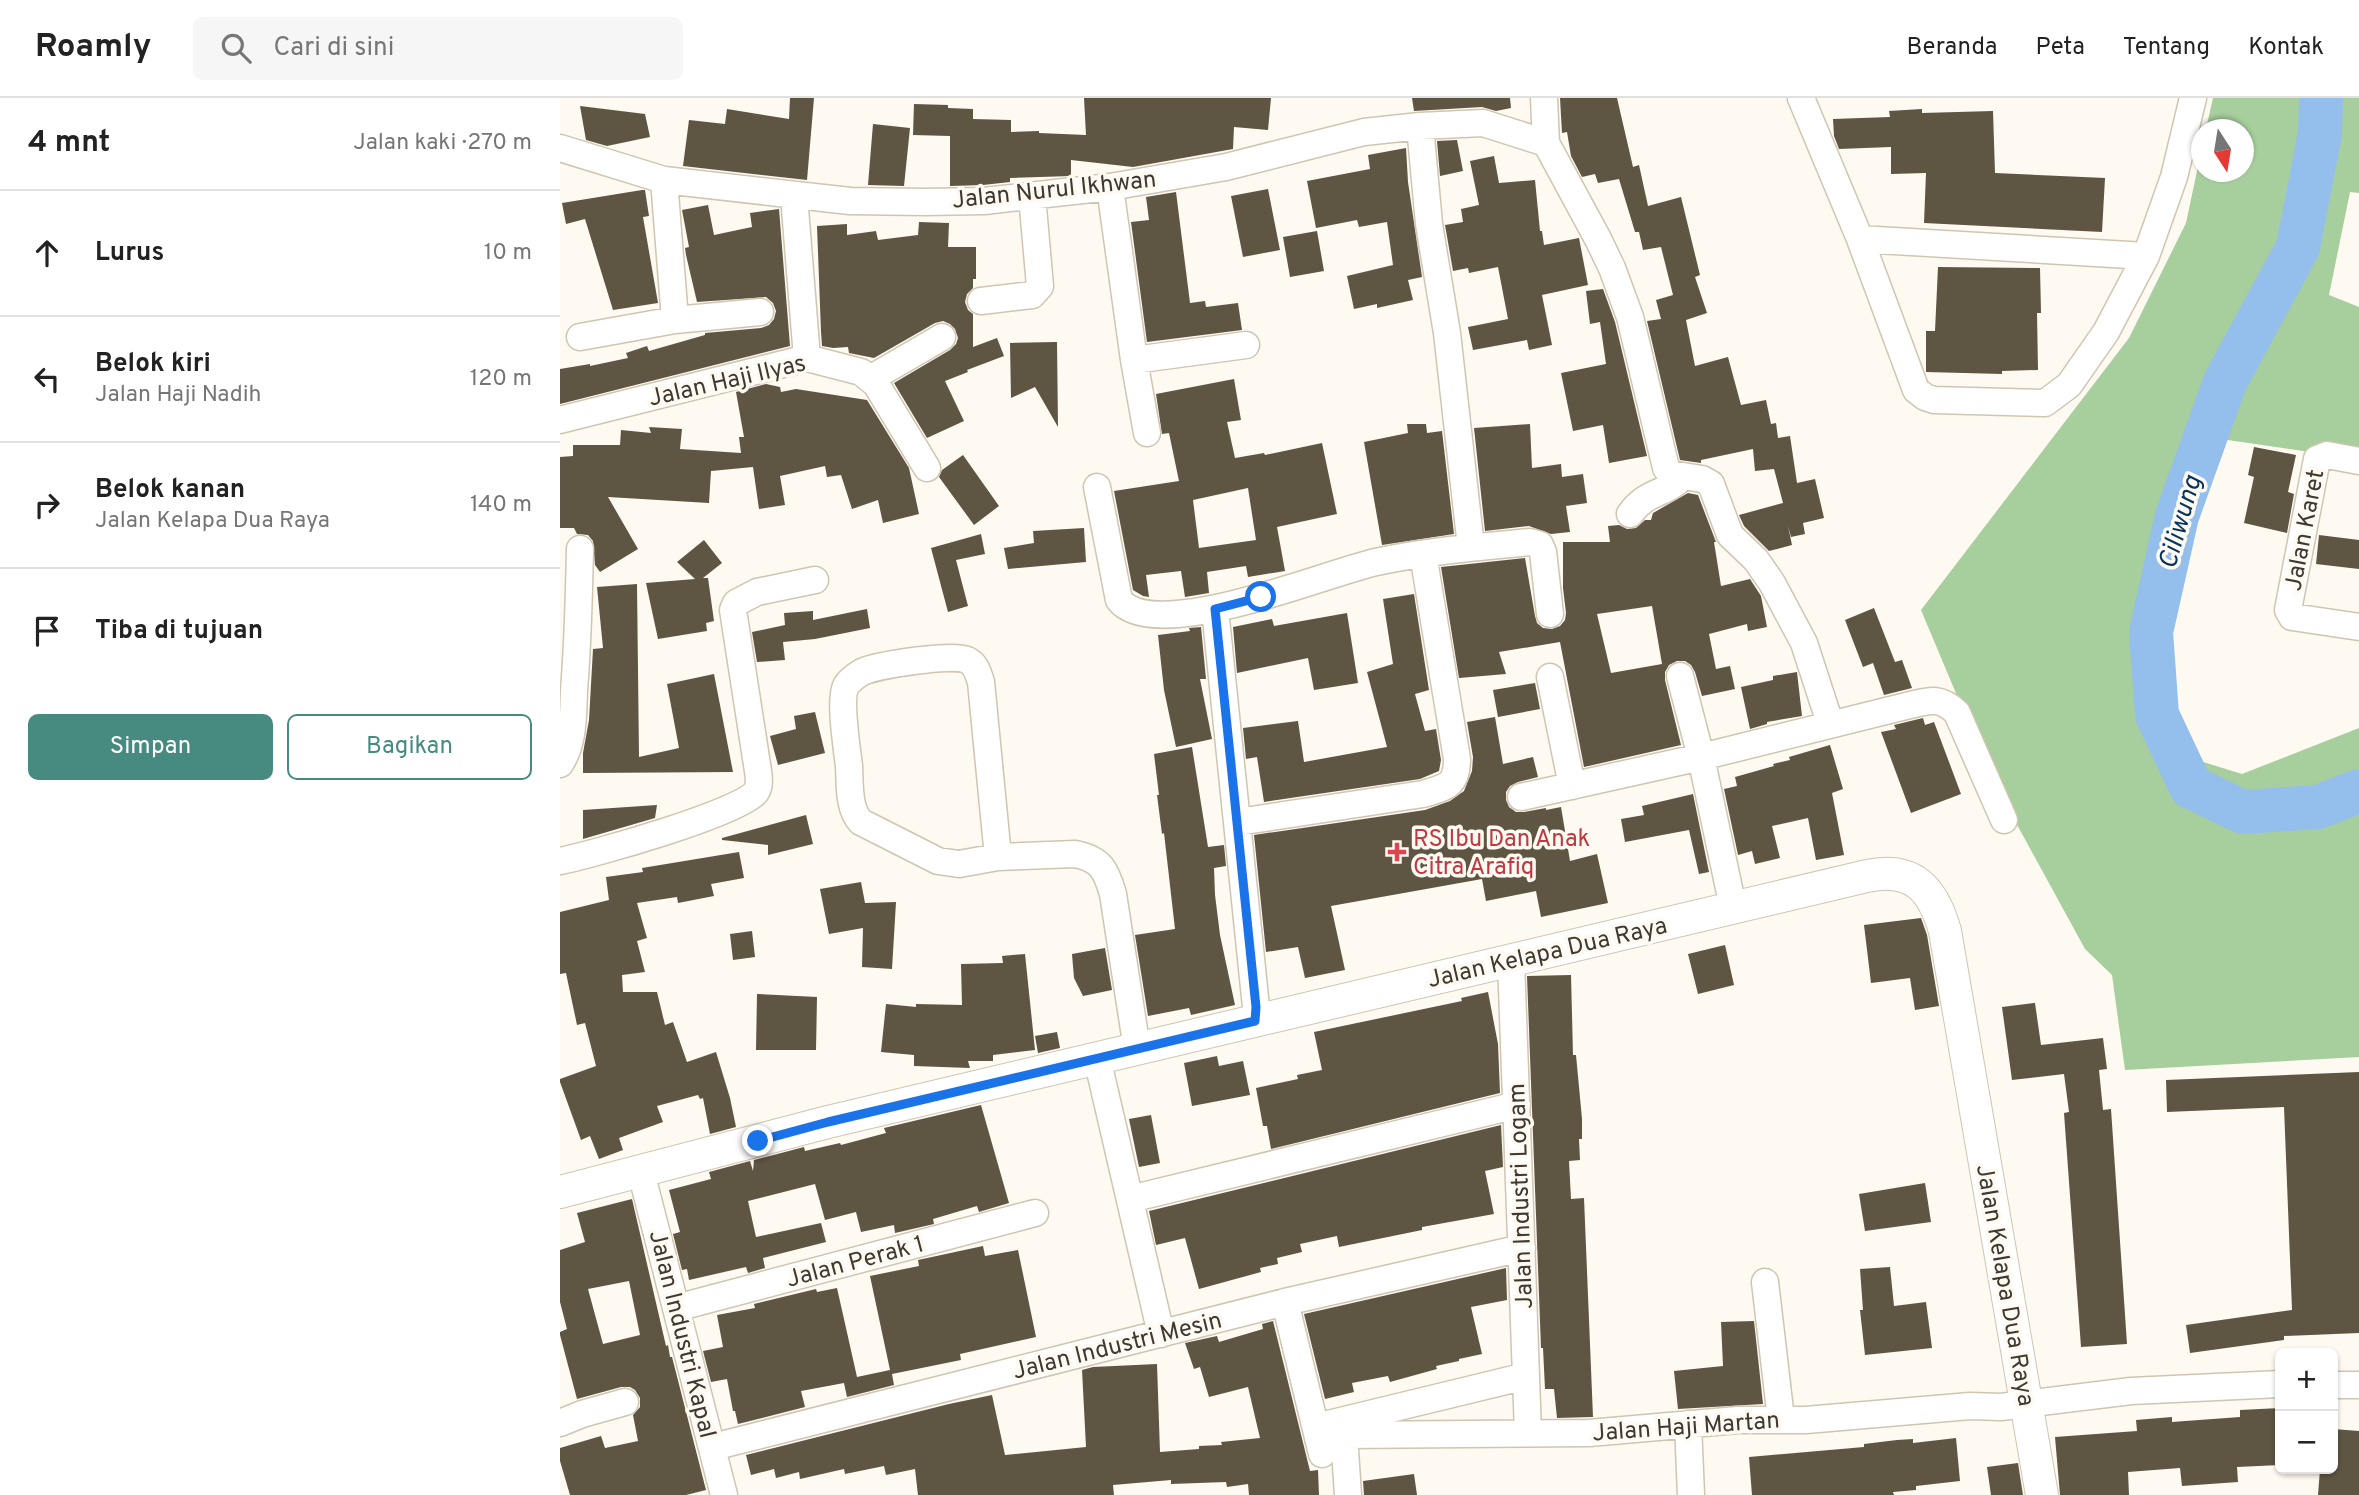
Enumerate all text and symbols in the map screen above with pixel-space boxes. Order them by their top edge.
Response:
search box [193,17,683,80]
text: Roamly [35,27,151,69]
icon: search [217,29,255,67]
text: Cari di sini [273,32,394,65]
text: Beranda [1907,33,1998,63]
text: Peta [2036,33,2085,63]
text: Tentang [2123,33,2210,63]
text: Kontak [2248,33,2324,63]
north arrow [2191,119,2254,182]
text: 4 mnt [28,125,110,162]
text: Jalan kaki · 270 m [353,129,532,158]
street label: Jalan Nurul Ikhwan [950,165,1158,217]
icon: ahead [28,234,66,272]
text: Lurus [95,237,164,270]
text: 10 m [484,239,532,268]
text: Belok kiri [95,348,211,381]
street label: Jalan Haji Ilyas [646,349,809,415]
icon: left [28,360,66,398]
text: 120 m [470,365,532,394]
text: Jalan Haji Nadih [95,381,261,410]
street label: Jalan Karet [2280,467,2332,594]
water label: Ciliwung [2152,471,2211,573]
text: Belok kanan [95,474,245,507]
icon: right [28,486,66,524]
text: 140 m [470,491,532,520]
text: Jalan Kelapa Dua Raya [95,507,330,536]
route start [1245,581,1276,612]
icon: arrive [28,612,66,650]
text: Tiba di tujuan [95,615,263,648]
button: Simpan [28,714,273,780]
button: Bagikan [287,714,532,780]
place label: RS Ibu Dan Anak Citra Arafiq [1413,825,1590,883]
marker: RS Ibu Dan Anak Citra Arafiq [1387,842,1407,862]
street label: Jalan Kelapa Dua Raya [1425,912,1670,996]
street label: Jalan Industri Logam [1503,1082,1541,1309]
route end [742,1125,773,1156]
street label: Jalan Kelapa Dua Raya [1968,1162,2040,1409]
street label: Jalan Industri Kapal [641,1227,721,1441]
street label: Jalan Perak 1 [783,1230,928,1296]
street label: Jalan Industri Mesin [1010,1306,1225,1387]
map controls [2275,1348,2338,1474]
button: + [2275,1348,2338,1411]
street label: Jalan Haji Martan [1591,1406,1781,1450]
button: − [2275,1411,2338,1474]

